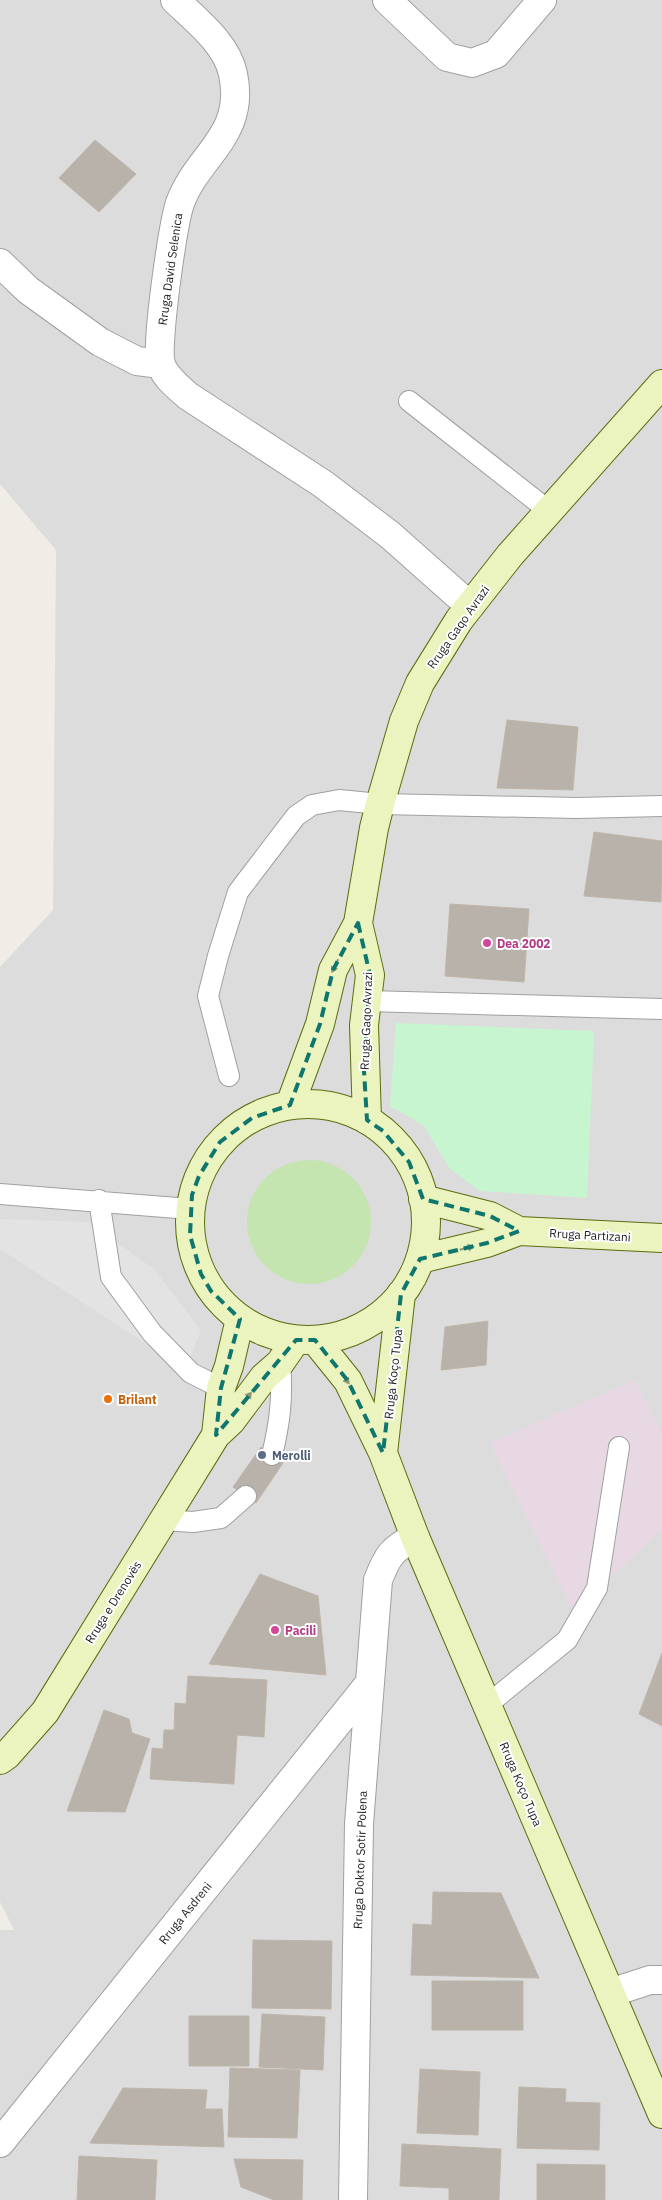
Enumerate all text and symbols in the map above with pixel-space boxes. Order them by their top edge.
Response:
street label: Rruga David Selenica [155,211,185,326]
street label: Rruga Gaqo Avrazi [424,582,492,672]
place label: Dea 2002 [497,936,551,951]
marker: Dea 2002 [481,937,493,949]
one-way arrow [331,959,339,973]
street label: Rruga Gaqo Avrazi [357,972,375,1070]
street label: Rruga Partizani [549,1225,631,1245]
one-way arrow [460,1244,475,1252]
street label: Rruga Koço Tupa [381,1328,405,1420]
one-way arrow [340,1372,350,1385]
one-way arrow [242,1391,252,1405]
place label: Brilant [118,1392,157,1407]
marker: Brilant [102,1393,114,1405]
place label: Merolli [272,1448,311,1463]
marker: Merolli [256,1449,268,1461]
street label: Rruga e Drenovës [82,1558,144,1646]
place label: Pacili [285,1623,316,1638]
marker: Pacili [269,1624,281,1636]
street label: Rruga Koço Tupa [496,1739,546,1829]
street label: Rruga Doktor Sotir Polena [350,1790,370,1929]
street label: Rruga Asdreni [155,1879,215,1947]

